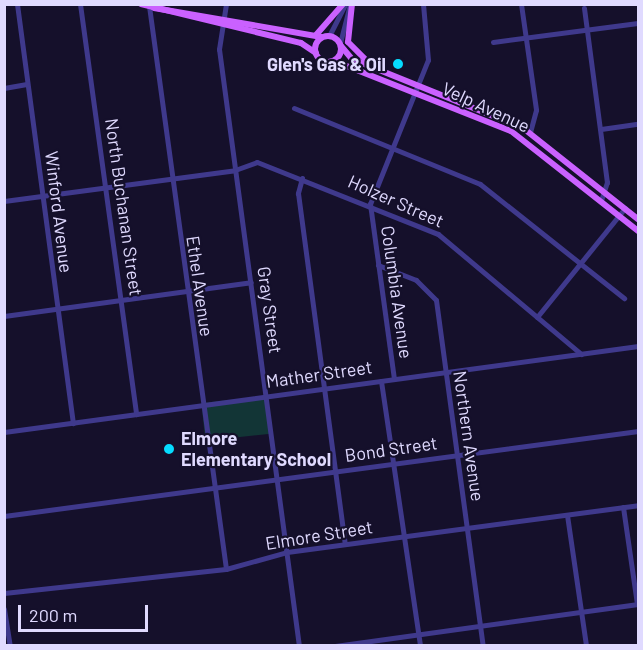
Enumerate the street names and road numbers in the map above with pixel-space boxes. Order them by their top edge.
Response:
street label: Velp Avenue [439,77,533,137]
street label: North Buchanan Street [101,117,147,297]
street label: Winford Avenue [41,150,77,274]
street label: Holzer Street [345,170,447,232]
street label: Columbia Avenue [377,224,417,360]
street label: Ethel Avenue [182,234,218,338]
street label: Gray Street [253,265,287,355]
street label: Mather Street [265,356,373,392]
street label: Northern Avenue [449,369,489,503]
street label: Bond Street [343,432,439,466]
street label: Elmore Street [264,516,374,554]

